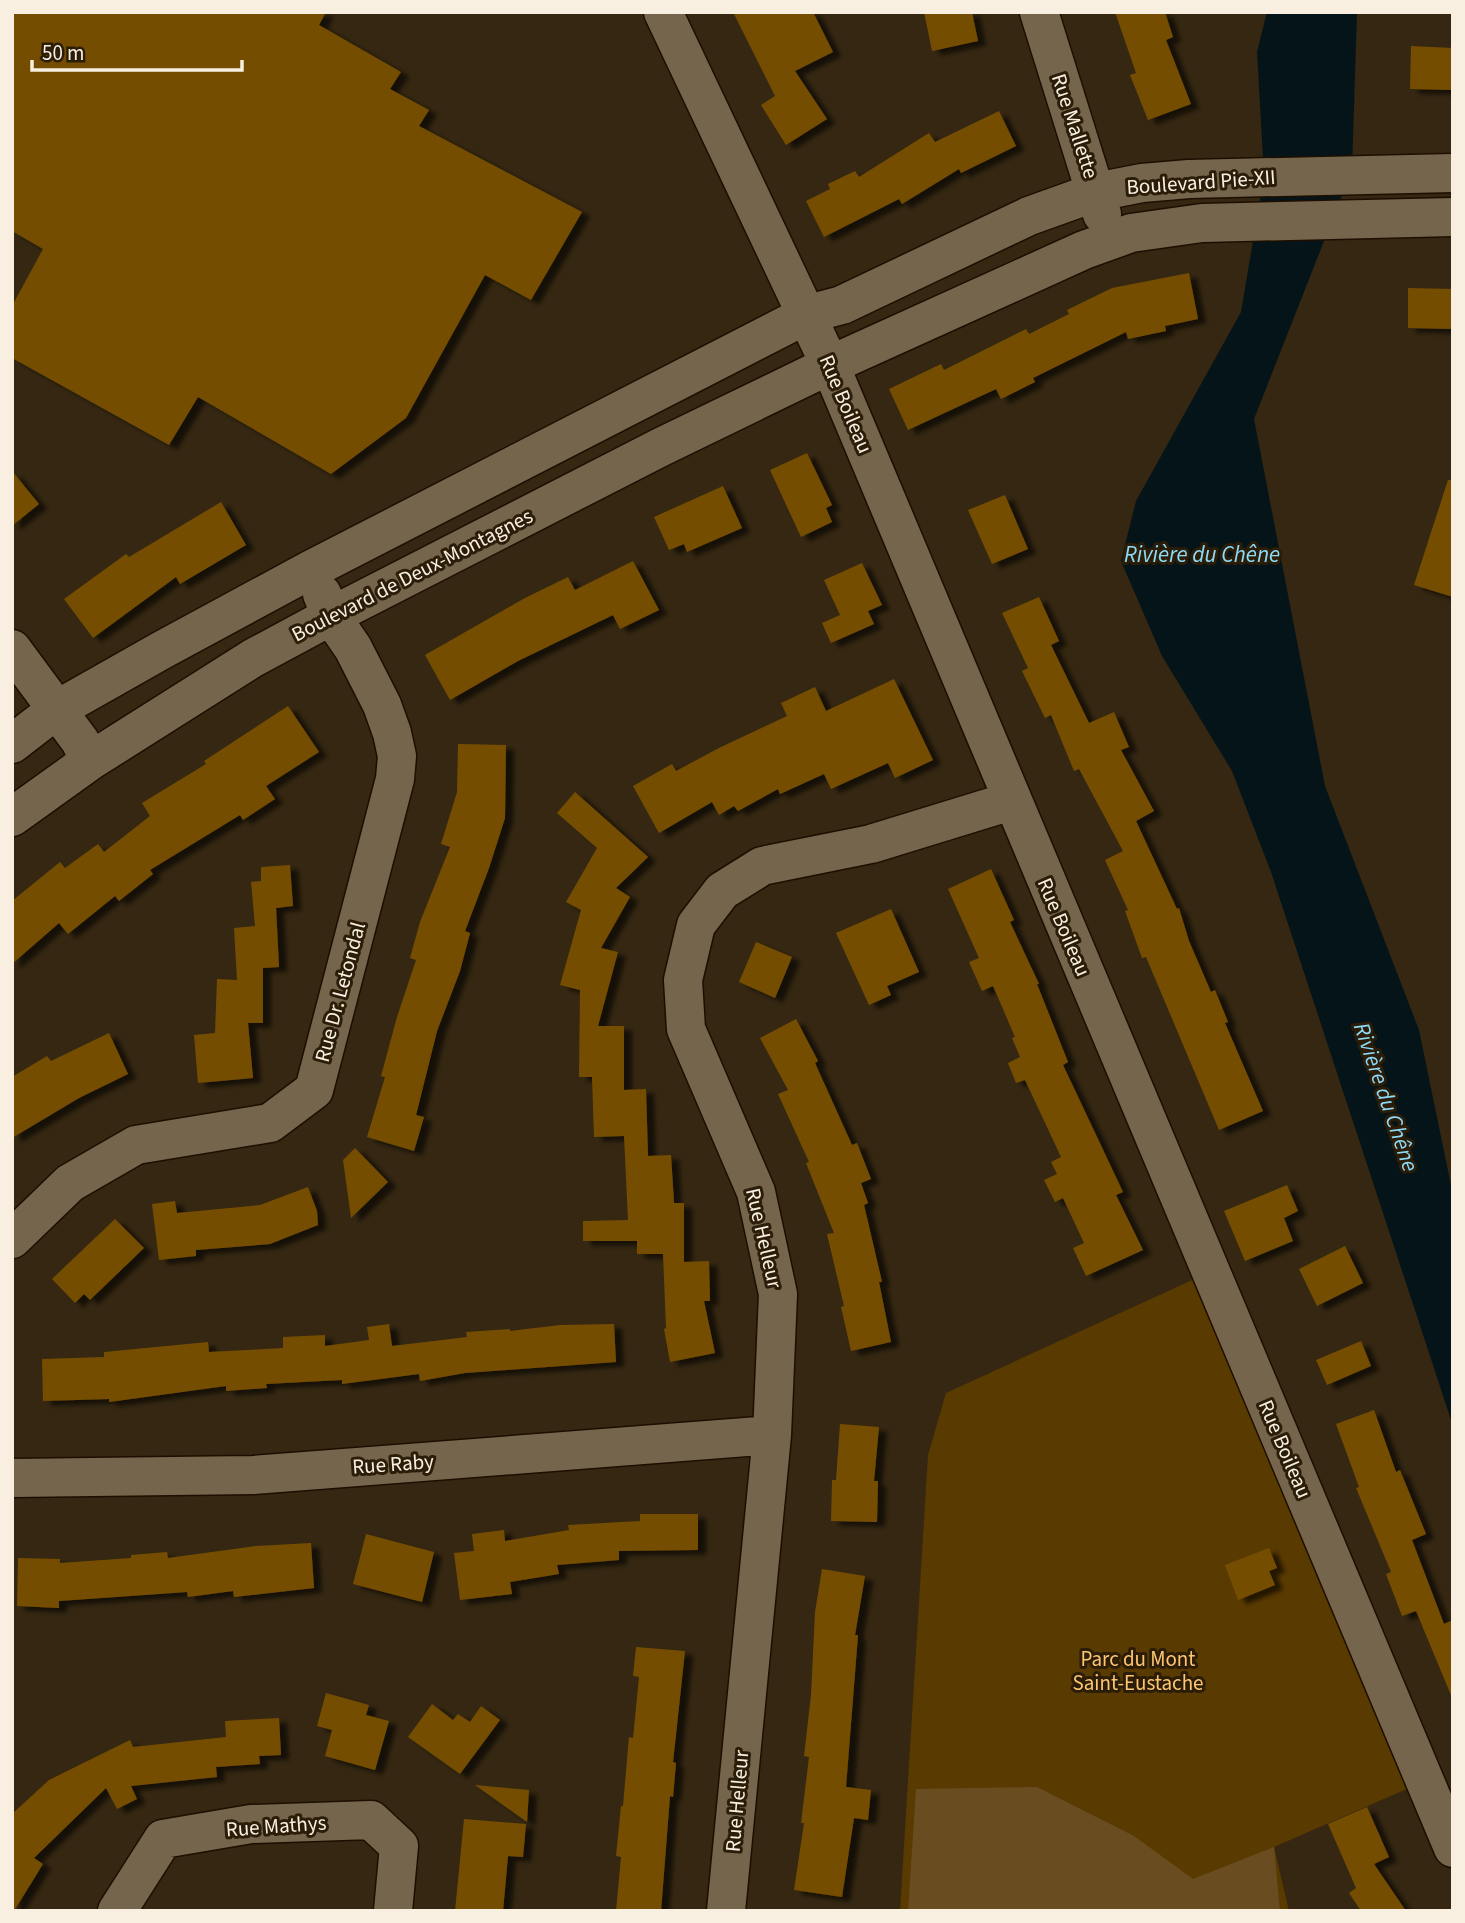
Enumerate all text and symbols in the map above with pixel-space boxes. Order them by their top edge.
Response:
scale bar [32,28,242,72]
text: 50 m [42,38,84,68]
street label: Rue Mallette [1044,70,1106,182]
street label: Boulevard Pie-XII [1125,162,1277,202]
street label: Rue Boileau [812,350,880,458]
street label: Boulevard de Deux-Montagnes [286,501,538,649]
water label: Rivière du Chêne [1124,538,1280,571]
street label: Rue Boileau [1030,873,1098,981]
street label: Rue Dr. Letondal [307,919,373,1065]
water label: Rivière du Chêne [1345,1018,1427,1176]
street label: Rue Helleur [738,1185,790,1292]
street label: Rue Boileau [1251,1395,1319,1503]
street label: Rue Raby [351,1446,435,1482]
park label: Parc du Mont Saint-Eustache [1072,1644,1204,1698]
street label: Rue Helleur [718,1748,756,1853]
street label: Rue Mathys [225,1808,327,1844]

